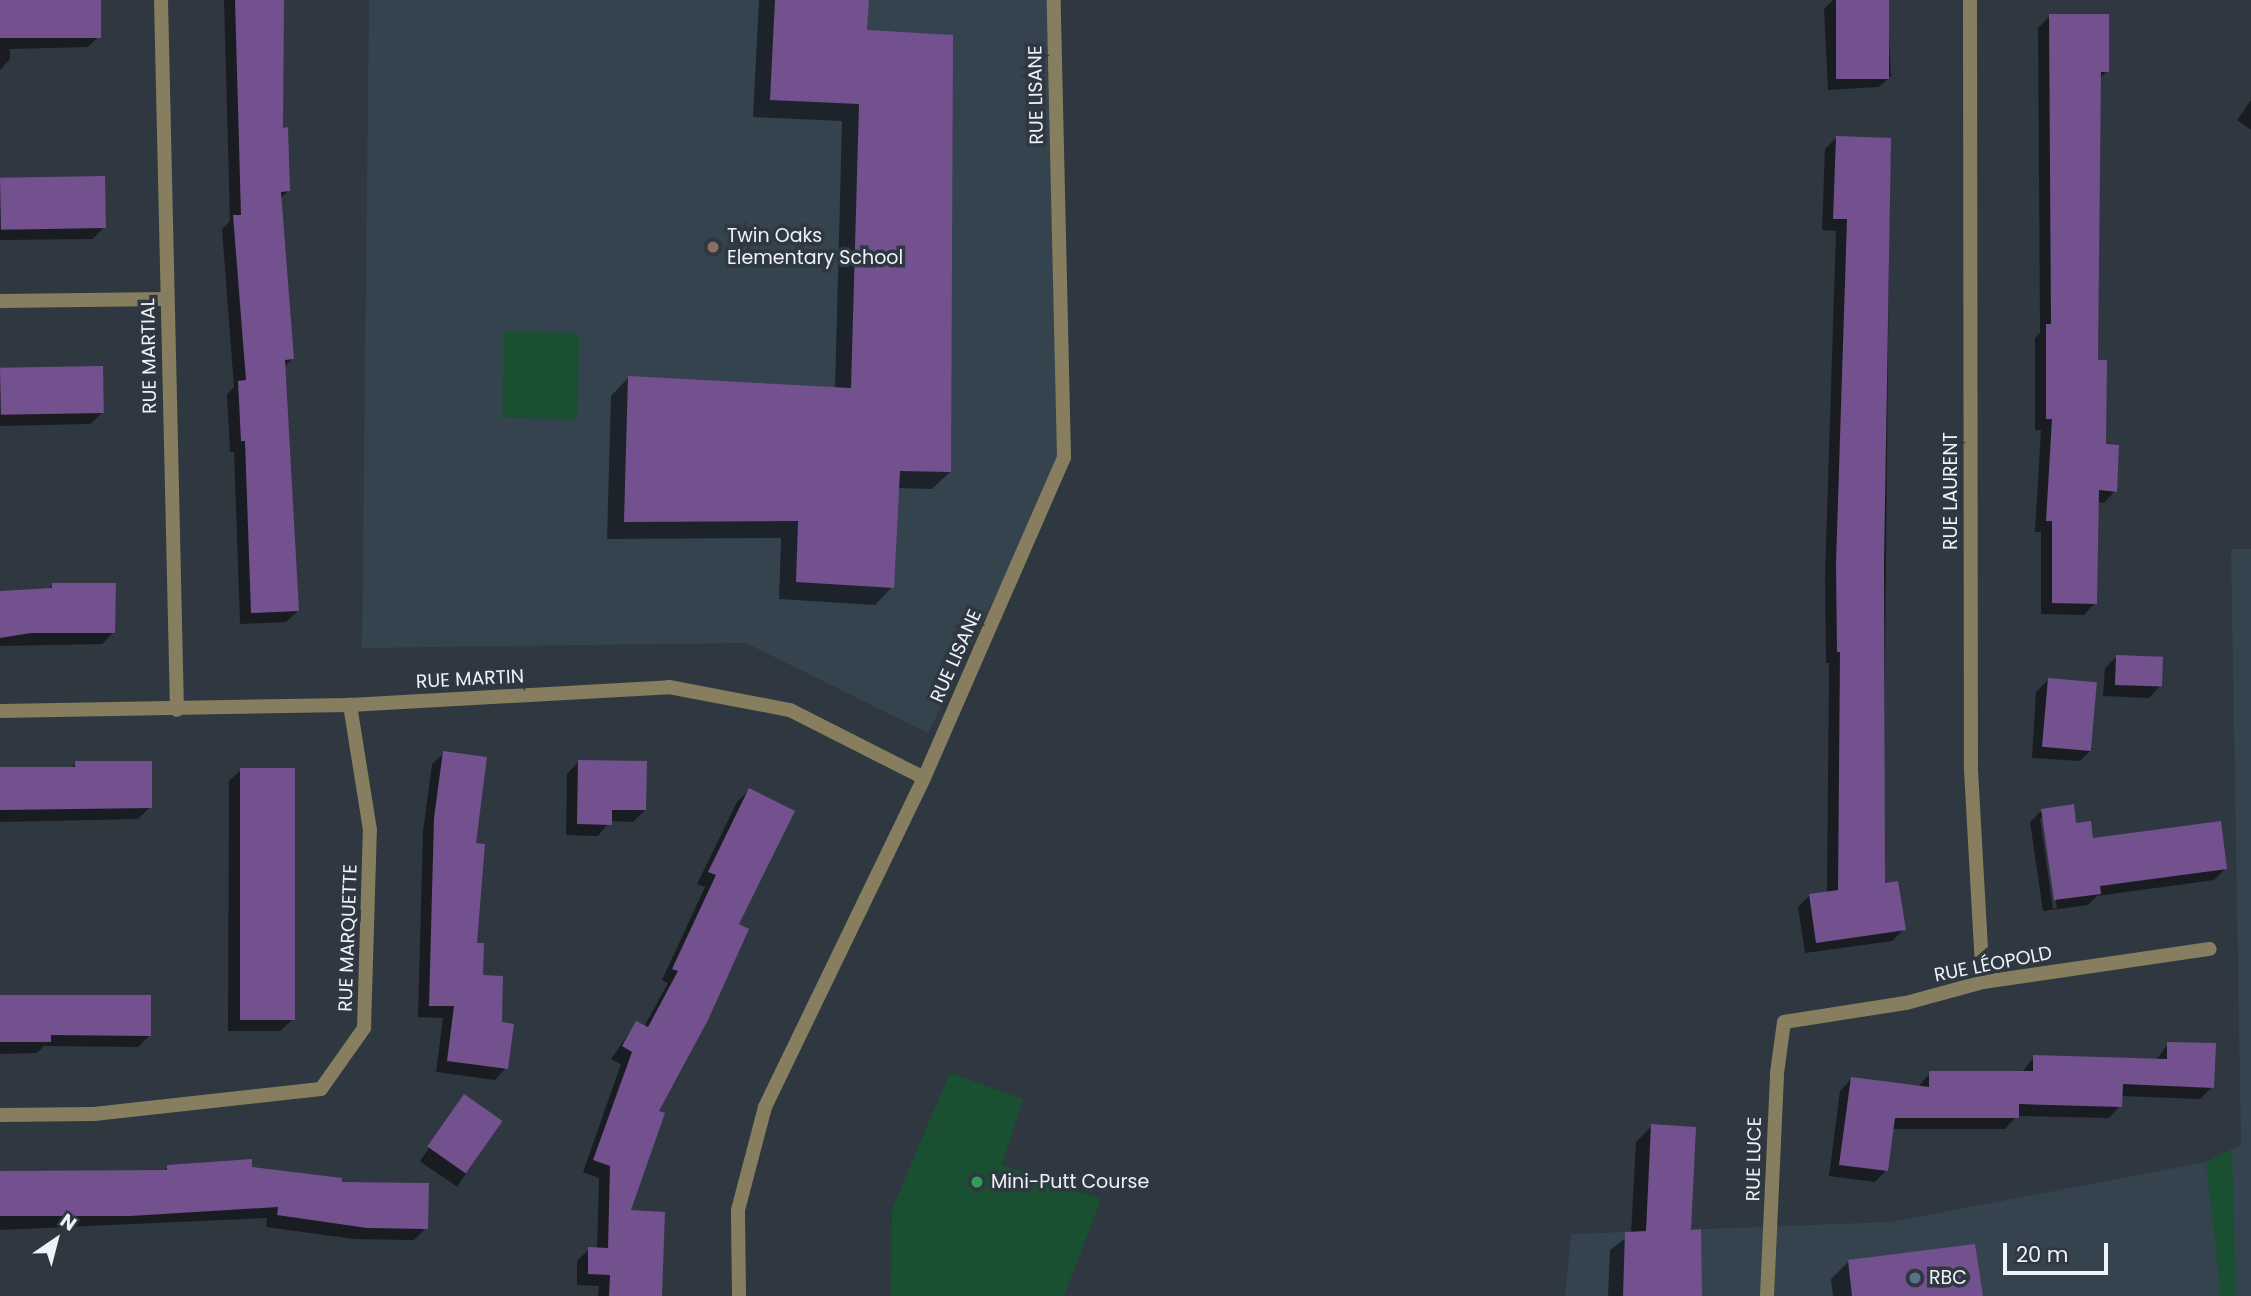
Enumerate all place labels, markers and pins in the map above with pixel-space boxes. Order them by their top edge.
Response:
place label: Twin Oaks Elementary School [727,225,903,269]
marker: Twin Oaks Elementary School [705,239,721,255]
place label: Mini-Putt Course [991,1171,1149,1193]
marker: Mini-Putt Course [969,1174,985,1190]
place label: RBC [1929,1267,1967,1289]
marker: RBC [1907,1270,1923,1286]

